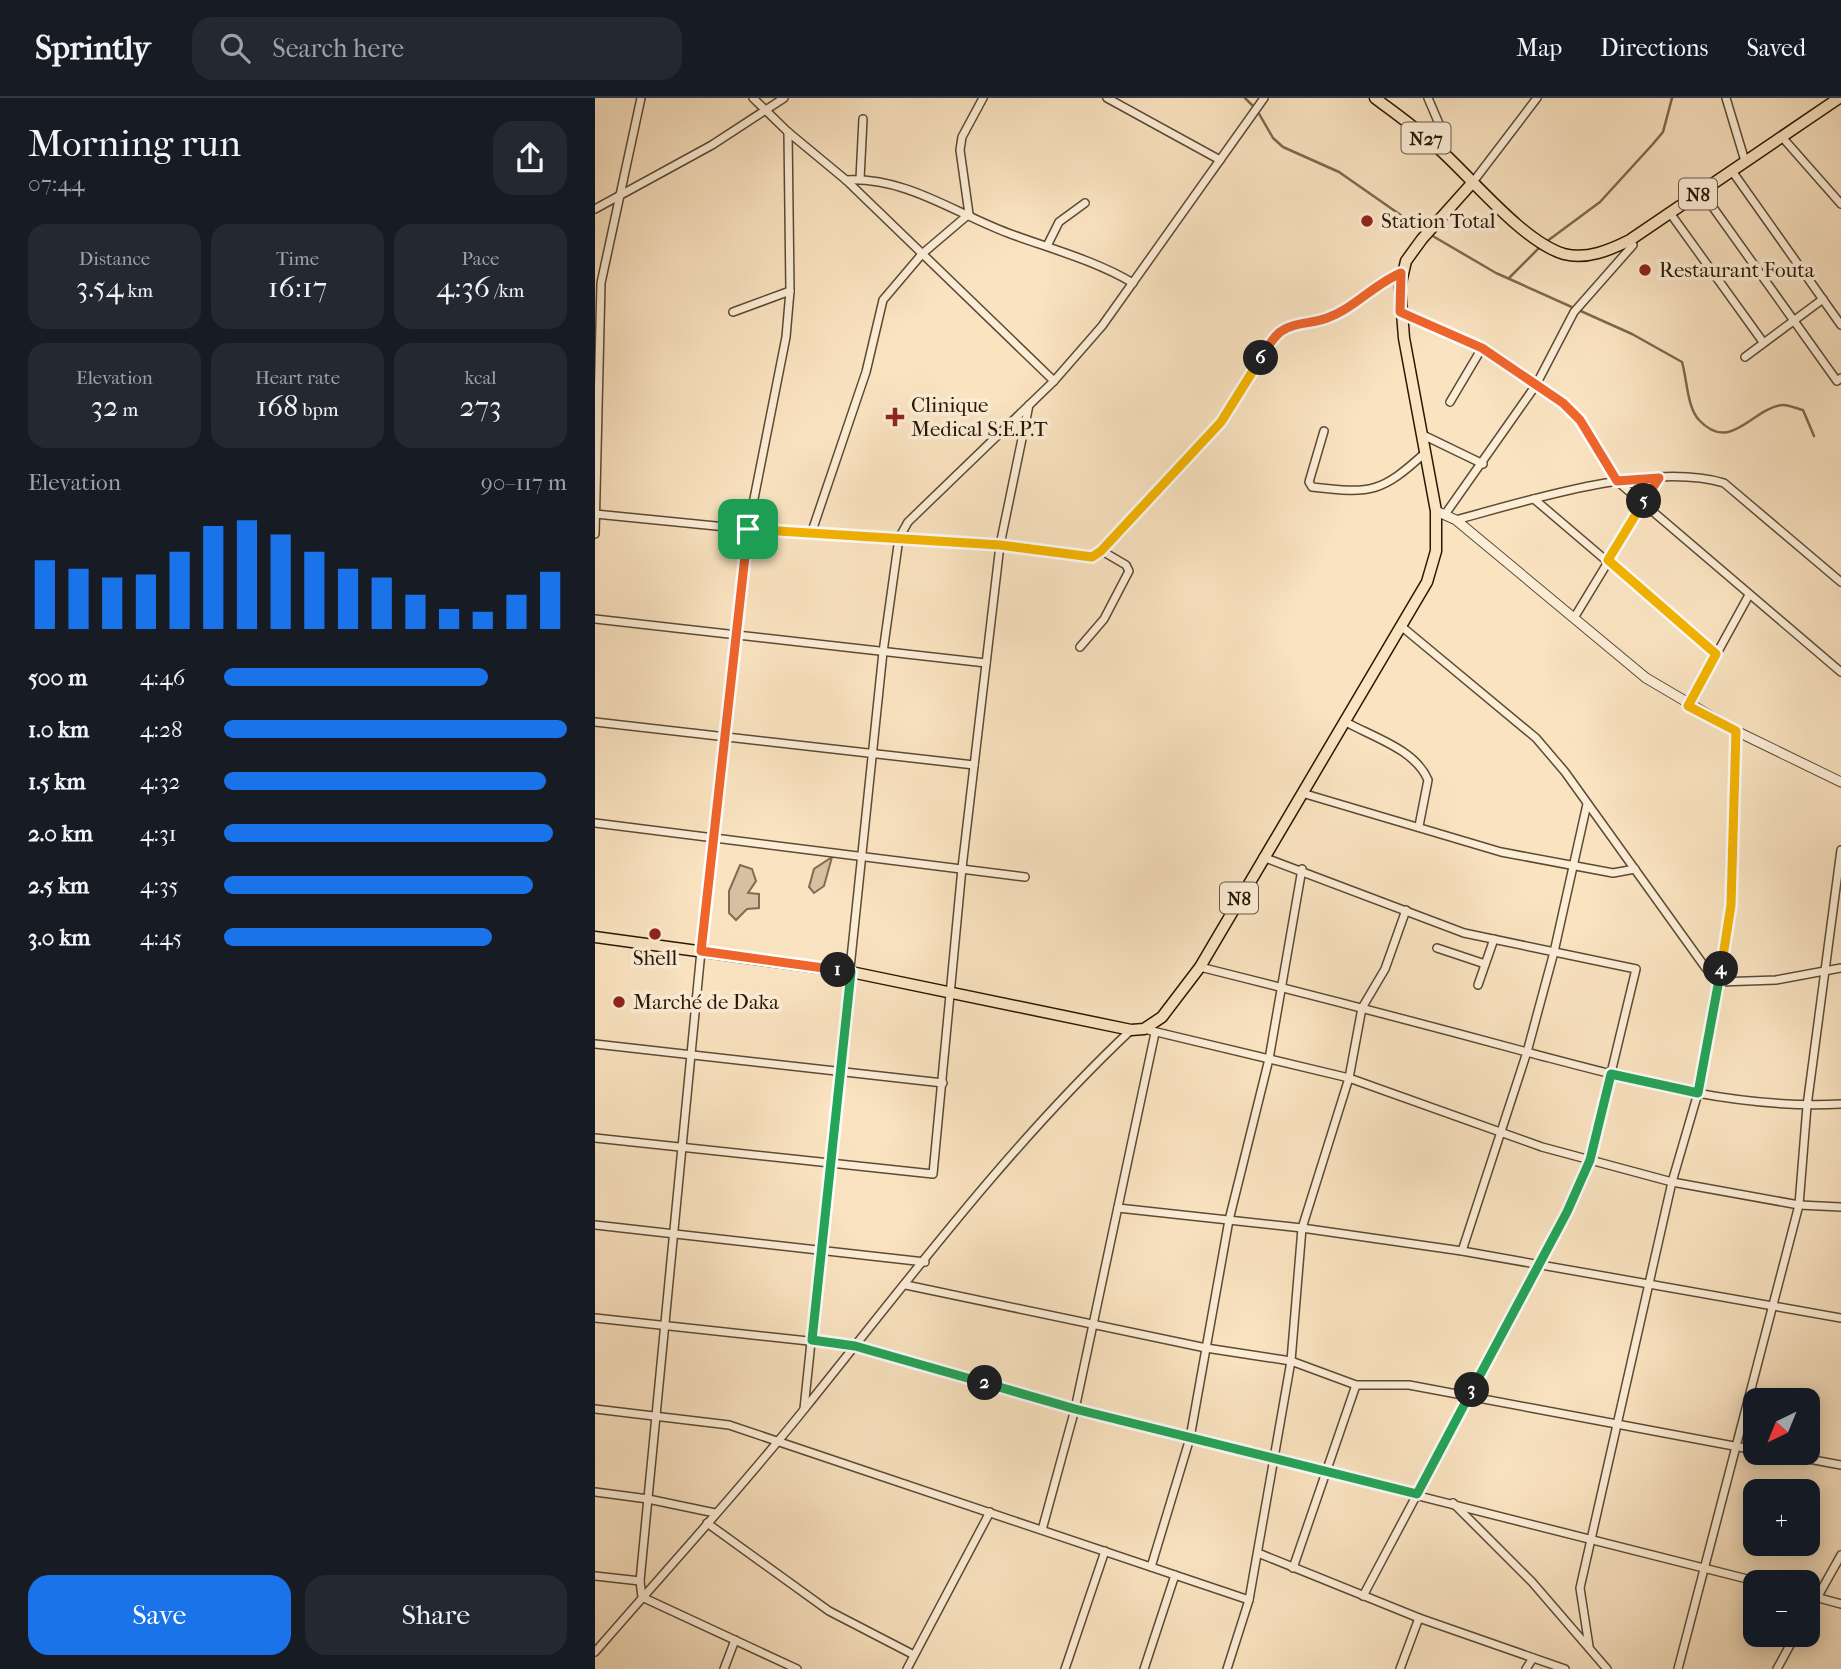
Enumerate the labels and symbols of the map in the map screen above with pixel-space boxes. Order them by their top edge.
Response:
road number: N27 [1401,122,1451,154]
road number: N8 [1679,178,1717,209]
place label: Station Total [1381,209,1496,233]
marker: Station Total [1359,213,1375,229]
place label: Restaurant Fouta [1659,258,1815,282]
marker: Restaurant Fouta [1637,262,1653,278]
pin: 6 [1243,341,1279,376]
place label: Clinique Medical S.E.P.T [911,393,1048,441]
marker: Clinique Medical S.E.P.T [885,407,905,427]
pin: 5 [1627,484,1661,518]
pin [718,499,778,559]
road number: N8 [1220,883,1258,914]
marker: Shell [647,926,663,942]
place label: Shell [633,946,677,970]
pin: 1 [821,952,855,988]
pin: 4 [1703,952,1739,986]
place label: Marché de Daka [633,990,779,1014]
marker: Marché de Daka [611,994,627,1010]
pin: 2 [967,1366,1003,1400]
pin: 3 [1455,1372,1489,1408]
north arrow [1743,1388,1820,1465]

